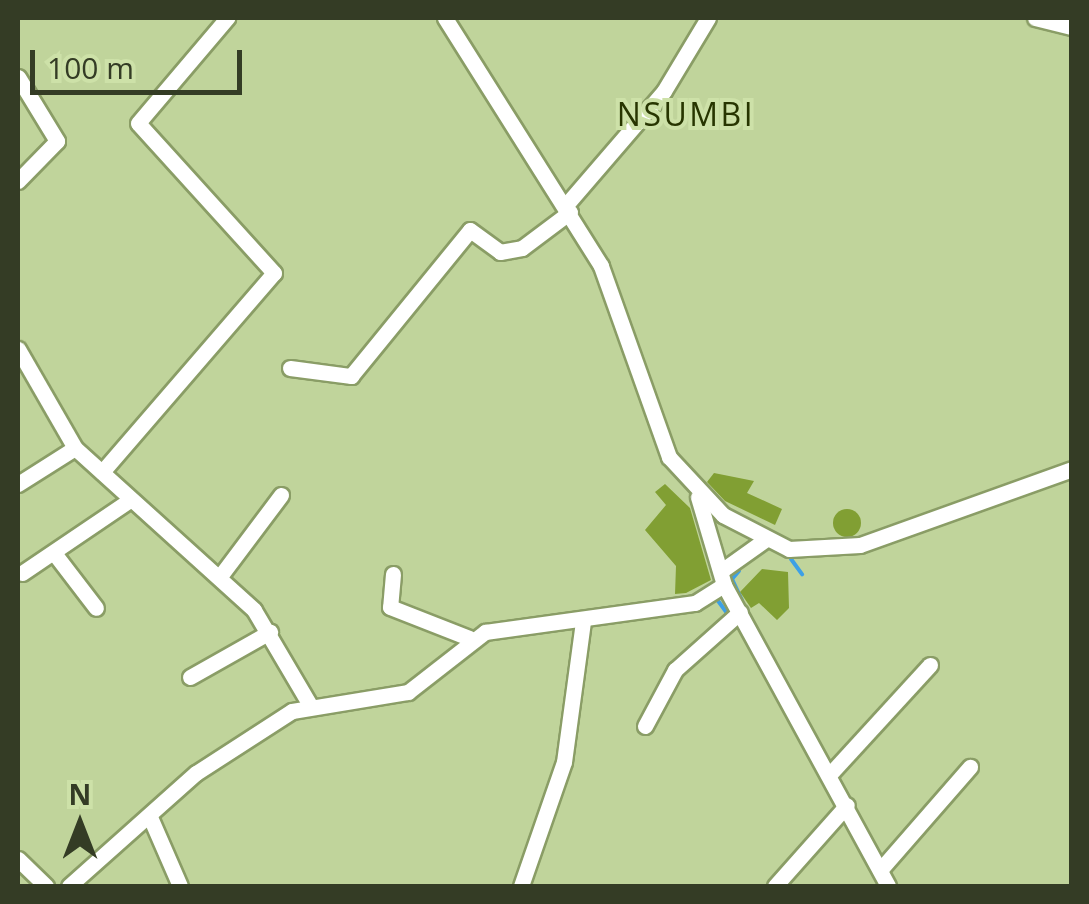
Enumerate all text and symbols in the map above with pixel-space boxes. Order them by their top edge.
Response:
scale bar [35,30,248,92]
text: 100 m [47,47,134,88]
district label: NSUMBI [617,95,755,133]
north arrow [30,774,130,874]
text: N [69,775,91,813]

